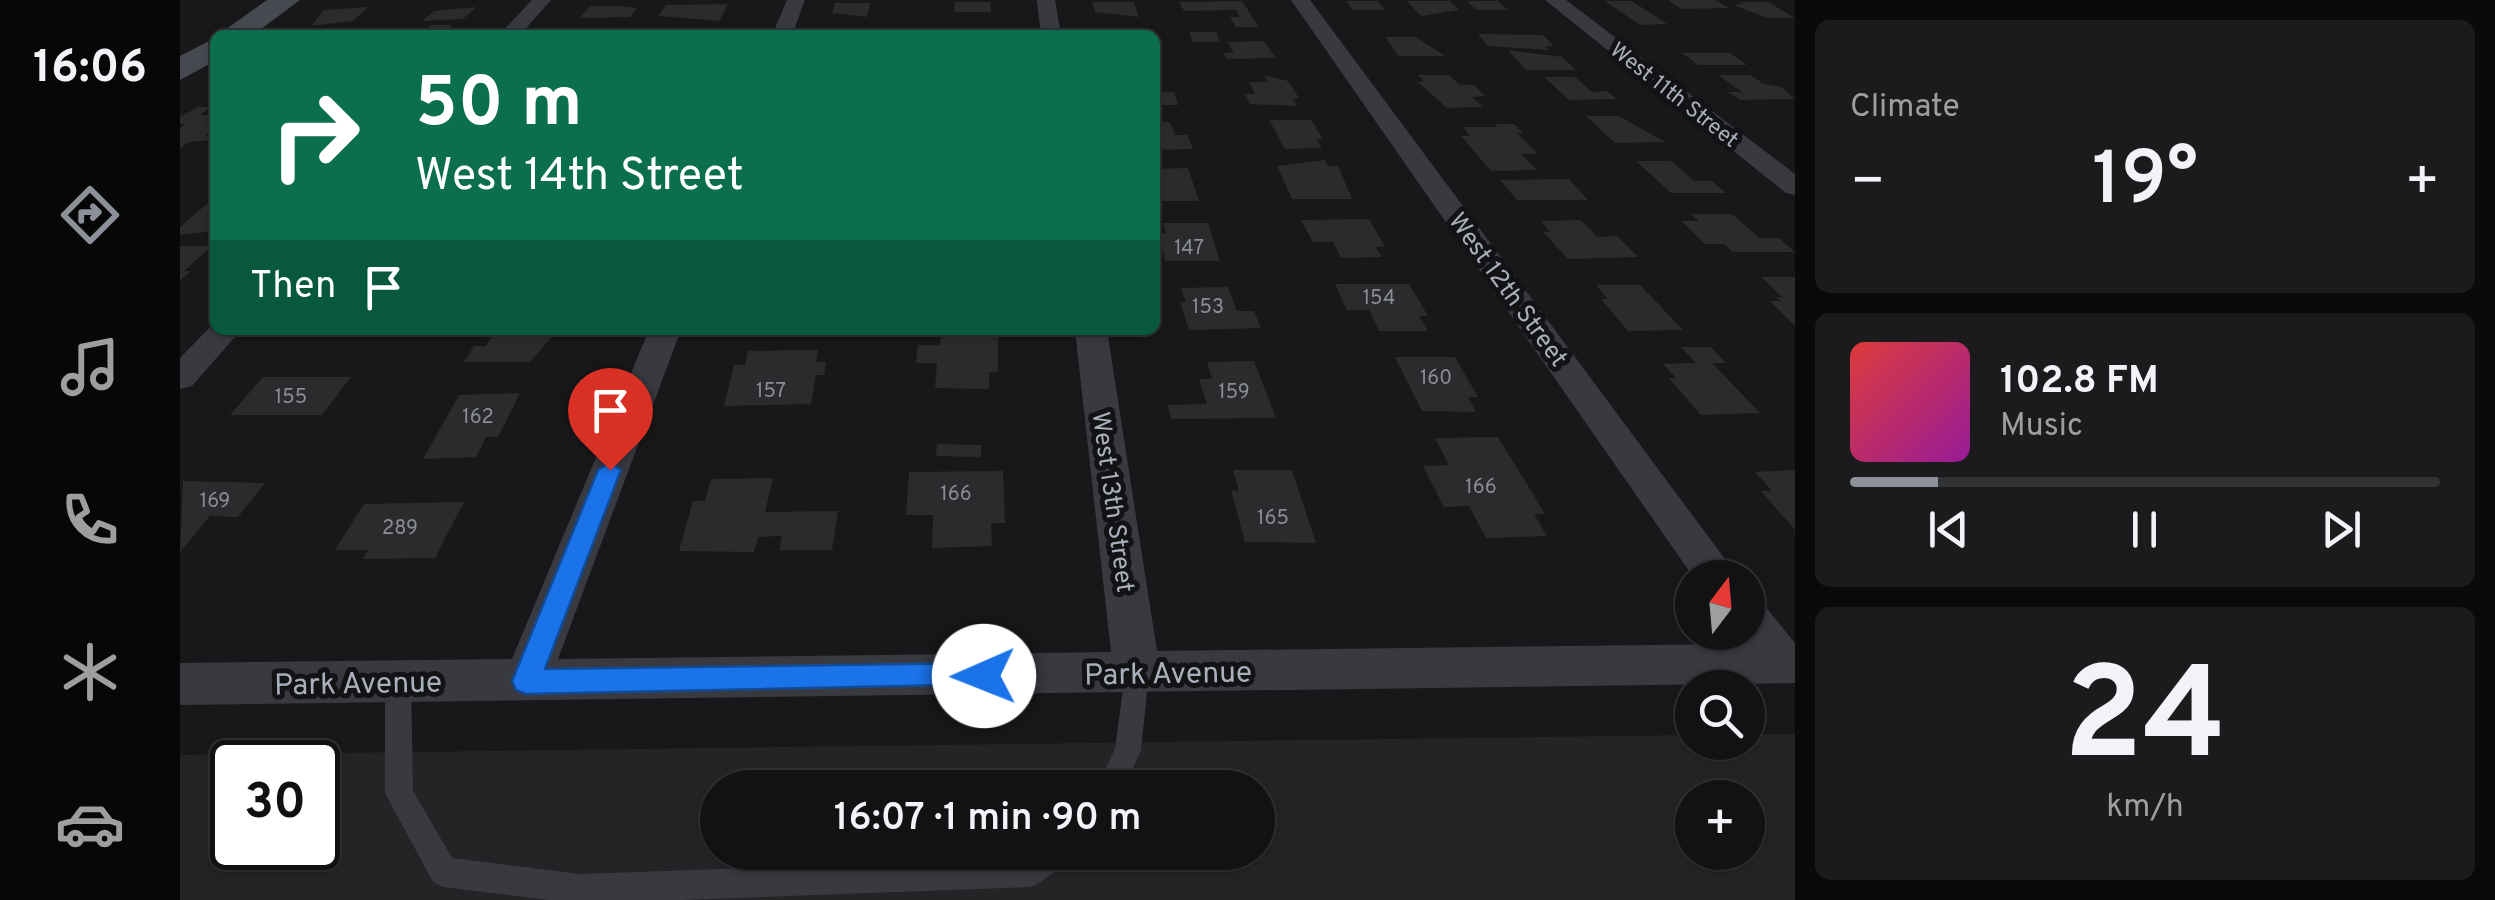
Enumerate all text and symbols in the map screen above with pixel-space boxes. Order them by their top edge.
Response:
street label: West 11th Street [1604,37,1743,155]
text: 16:06 [33,41,147,98]
text: 50 m [415,62,582,151]
icon: right [250,70,380,200]
text: Climate [1850,88,1960,128]
text: 19° [2092,136,2198,231]
text: West 14th Street [415,149,744,206]
text: − [1850,149,1885,219]
text: + [2405,149,2440,219]
icon: directions [55,180,125,250]
street label: West 12th Street [1440,207,1573,374]
house number: 147 [1174,236,1204,262]
icon: arrive [356,260,411,315]
text: Then [250,263,336,312]
house number: 154 [1363,286,1395,312]
house number: 153 [1192,295,1224,321]
icon: music [55,332,125,402]
text: 102.8 FM [2000,358,2159,407]
house number: 160 [1420,366,1452,392]
pin [568,368,653,471]
house number: 157 [756,379,786,405]
house number: 159 [1218,380,1250,406]
icon: arrive [583,383,638,438]
house number: 155 [275,385,307,411]
house number: 162 [462,405,494,431]
text: Music [2000,407,2083,447]
street label: West 13th Street [1083,410,1140,595]
house number: 166 [1465,475,1497,501]
house number: 166 [940,482,972,508]
icon: phone [55,485,125,555]
house number: 169 [200,489,230,515]
icon: previous [1921,502,1976,557]
icon: pause [2117,502,2172,557]
icon: next [2314,502,2369,557]
house number: 165 [1257,506,1289,532]
house number: 289 [382,516,418,542]
north arrow [1675,560,1765,650]
map controls [1675,560,1765,870]
position arrow [932,624,1036,728]
icon: climate [55,637,125,707]
text: 24 [2063,640,2227,805]
street label: Park Avenue [1084,656,1252,695]
street label: Park Avenue [274,666,442,705]
button: search [1675,670,1765,760]
speed limit sign: 30 [210,740,340,870]
button: + [1675,780,1765,870]
text: km/h [2106,788,2184,828]
icon: car [55,789,125,859]
text: 16:07 · 1 min · 90 m [834,795,1141,844]

